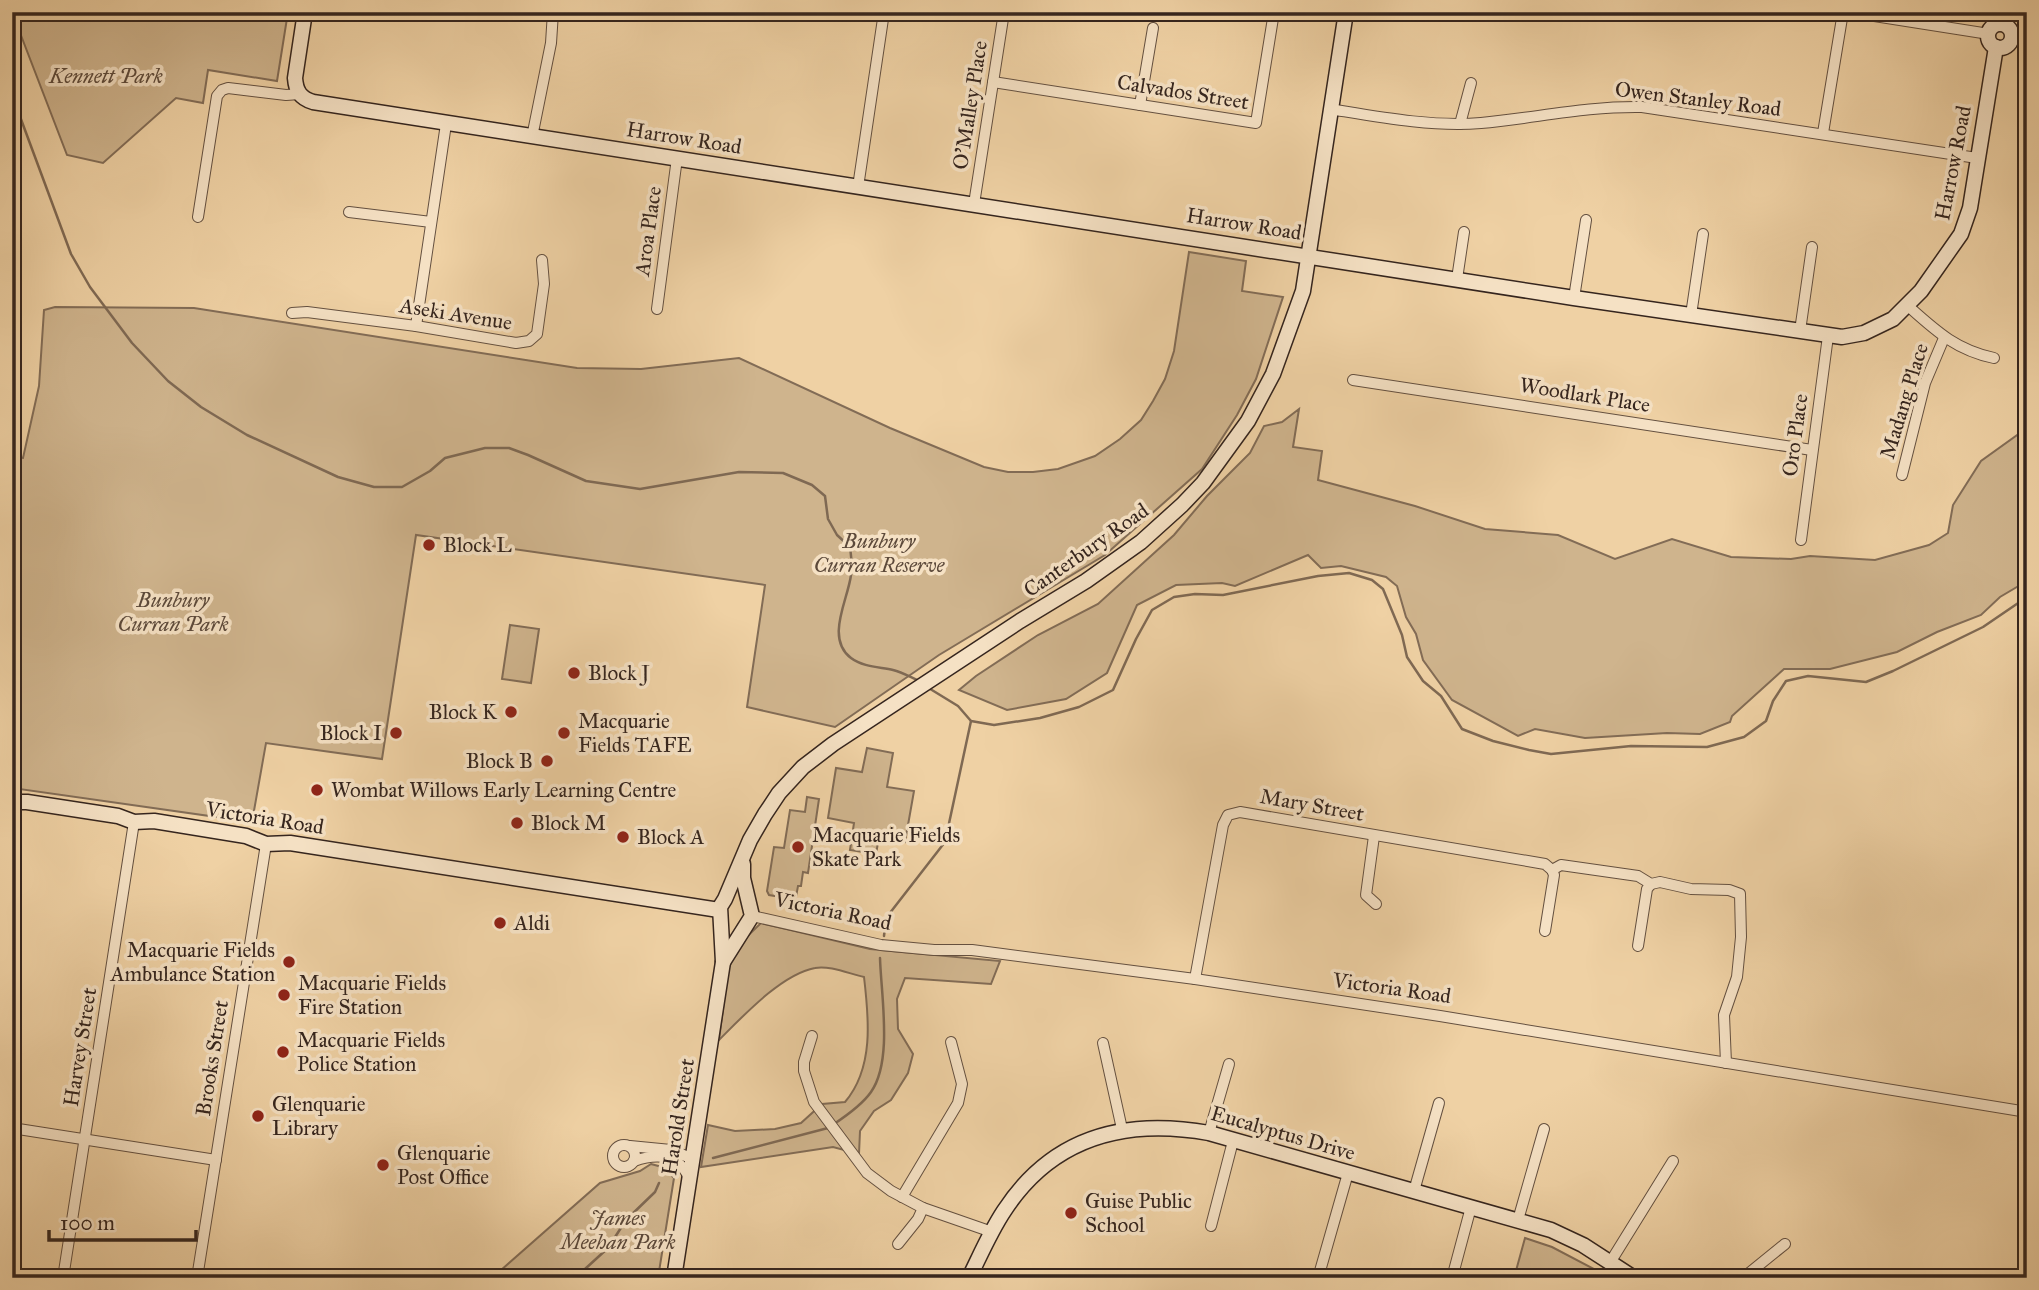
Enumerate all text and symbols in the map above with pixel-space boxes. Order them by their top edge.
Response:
street label: O'Malley Place [947,38,993,171]
park label: Kennett Park [48,63,163,89]
street label: Calvados Street [1115,69,1251,115]
street label: Owen Stanley Road [1613,76,1783,122]
street label: Harrow Road [1929,103,1977,223]
street label: Harrow Road [624,116,744,160]
street label: Aroa Place [629,184,667,278]
street label: Harrow Road [1184,202,1304,246]
street label: Aseki Avenue [397,292,514,336]
street label: Madang Place [1874,340,1934,462]
street label: Woodlark Place [1518,372,1652,418]
street label: Oro Place [1776,392,1814,478]
street label: Canterbury Road [1018,497,1154,603]
park label: Bunbury Curran Reserve [814,528,946,578]
place label: Block L [443,532,512,558]
marker: Block L [421,537,437,553]
park label: Bunbury Curran Park [118,587,229,637]
place label: Block J [588,660,650,686]
marker: Block J [566,665,582,681]
place label: Block K [429,699,498,725]
marker: Block K [503,704,519,720]
place label: Macquarie Fields TAFE [578,708,691,758]
place label: Block I [320,720,382,746]
marker: Block I [388,725,404,741]
marker: Macquarie Fields TAFE [556,725,572,741]
place label: Block B [466,748,533,774]
marker: Block B [539,753,555,769]
place label: Wombat Willows Early Learning Centre [331,777,677,803]
marker: Wombat Willows Early Learning Centre [309,782,325,798]
street label: Mary Street [1258,783,1366,827]
street label: Victoria Road [203,796,326,840]
place label: Block M [531,810,606,836]
marker: Block M [509,815,525,831]
place label: Macquarie Fields Skate Park [812,822,960,872]
place label: Block A [637,824,705,850]
marker: Block A [615,829,631,845]
marker: Macquarie Fields Skate Park [790,839,806,855]
street label: Victoria Road [771,886,894,936]
place label: Aldi [513,910,550,936]
marker: Aldi [492,915,508,931]
place label: Macquarie Fields Ambulance Station [109,937,275,987]
marker: Macquarie Fields Ambulance Station [281,954,297,970]
street label: Victoria Road [1330,967,1453,1009]
place label: Macquarie Fields Fire Station [298,970,446,1020]
street label: Harvey Street [58,985,102,1108]
marker: Macquarie Fields Fire Station [276,987,292,1003]
street label: Brooks Street [190,998,234,1118]
place label: Macquarie Fields Police Station [297,1027,445,1077]
marker: Macquarie Fields Police Station [275,1044,291,1060]
street label: Harold Street [656,1056,700,1177]
place label: Glenquarie Library [272,1091,366,1141]
street label: Eucalyptus Drive [1208,1100,1358,1166]
marker: Glenquarie Library [250,1108,266,1124]
place label: Glenquarie Post Office [397,1140,491,1190]
marker: Glenquarie Post Office [375,1157,391,1173]
place label: Guise Public School [1085,1188,1192,1238]
scale bar [49,1199,196,1243]
park label: James Meehan Park [558,1205,676,1255]
marker: Guise Public School [1063,1205,1079,1221]
text: 100 m [60,1210,115,1236]

